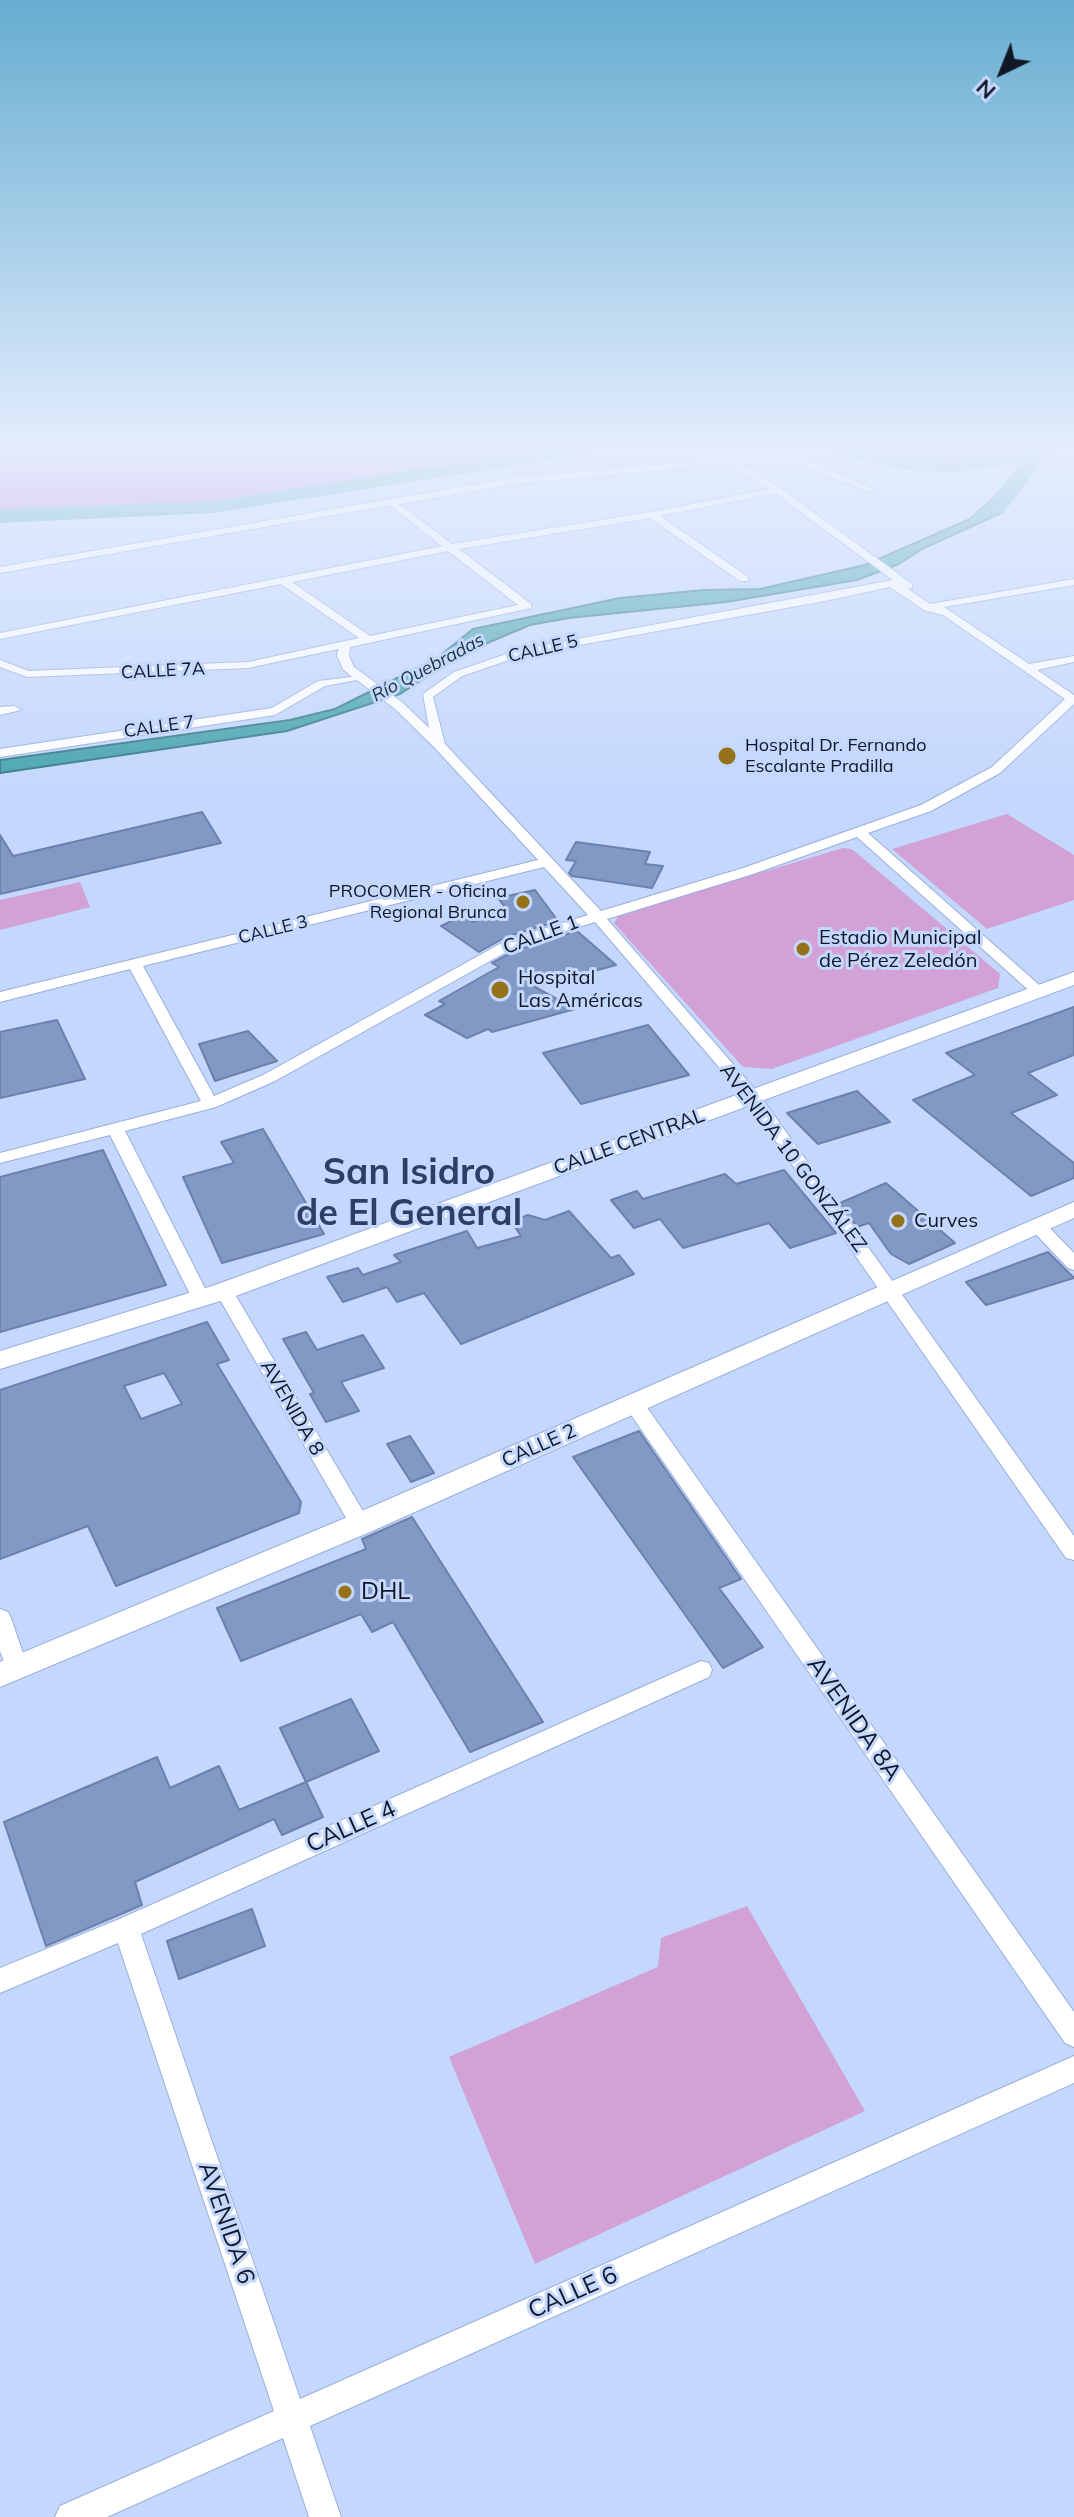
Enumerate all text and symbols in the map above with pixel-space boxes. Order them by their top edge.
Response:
north arrow [962,32,1042,112]
text: N [970,74,1001,105]
water label: Río Quebradas [368,629,488,707]
street label: CALLE 5 [506,630,580,668]
street label: CALLE 7A [120,658,206,684]
street label: CALLE 7 [122,711,196,743]
place label: Hospital Dr. Fernando Escalante Pradilla [745,735,927,778]
marker: Hospital Dr. Fernando Escalante Pradilla [716,745,738,767]
place label: PROCOMER - Oficina Regional Brunca [329,881,507,924]
marker: PROCOMER - Oficina Regional Brunca [514,893,532,911]
street label: CALLE 1 [500,910,582,960]
street label: CALLE 3 [236,911,310,949]
place label: Estadio Municipal de Pérez Zeledón [819,926,981,973]
marker: Estadio Municipal de Pérez Zeledón [794,940,812,958]
place label: Hospital Las Américas [518,966,643,1013]
marker: Hospital Las Américas [489,979,511,1001]
street label: AVENIDA 10 GONZÁLEZ [714,1059,872,1257]
street label: CALLE CENTRAL [550,1104,708,1180]
district label: San Isidro de El General [296,1151,522,1236]
place label: Curves [914,1209,978,1233]
marker: Curves [889,1212,907,1230]
street label: AVENIDA 8 [255,1356,329,1460]
street label: CALLE 2 [498,1419,580,1473]
place label: DHL [361,1578,410,1606]
marker: DHL [336,1583,354,1601]
street label: AVENIDA 8A [801,1651,907,1787]
street label: CALLE 4 [302,1795,400,1859]
street label: AVENIDA 6 [192,2158,260,2288]
street label: CALLE 6 [524,2261,622,2325]

